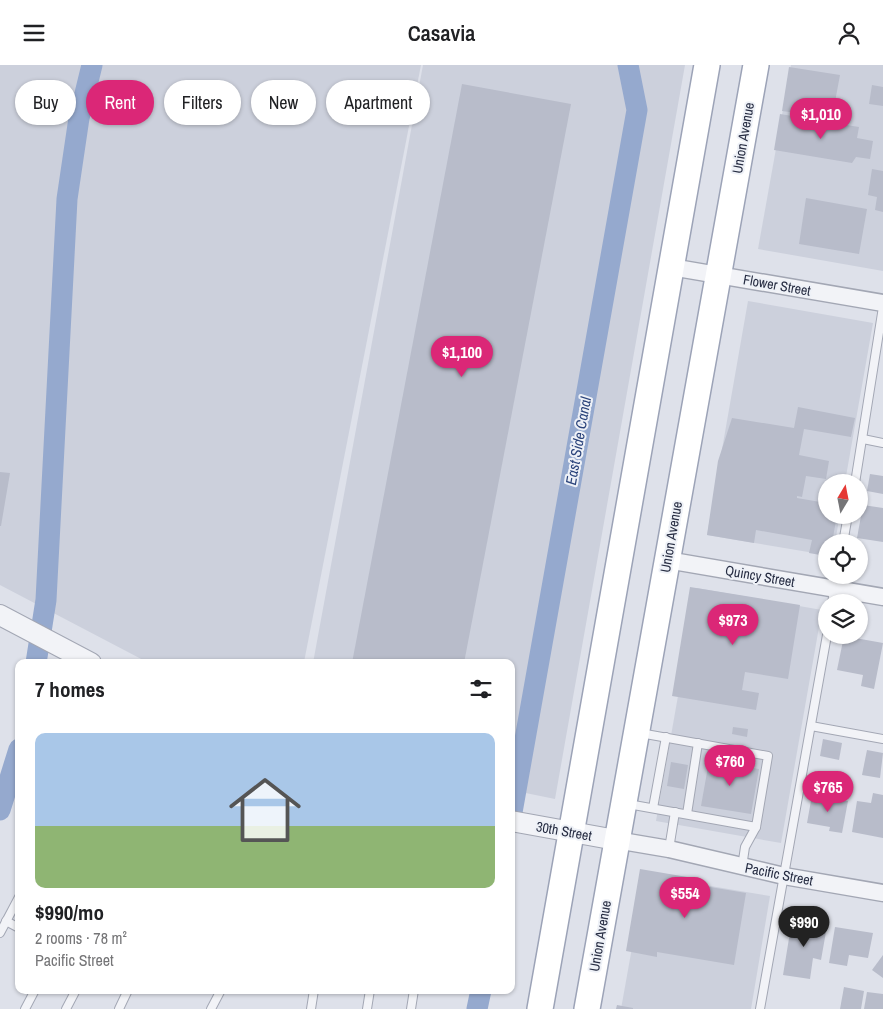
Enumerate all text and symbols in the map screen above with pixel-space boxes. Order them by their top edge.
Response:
text: Casavia [408,18,475,48]
icon: menu [20,19,48,47]
icon: person [835,19,863,47]
chip: Buy [15,80,76,125]
chip: Rent [86,80,154,125]
chip: Filters [164,80,241,125]
chip: New [251,80,316,125]
chip: Apartment [326,80,430,125]
pin: $1,010 [780,97,862,140]
street label: Union Avenue [728,101,758,175]
text: $1,010 [801,103,841,125]
street label: Flower Street [742,270,812,300]
pin: $1,100 [421,335,503,378]
text: $1,100 [442,341,482,363]
water label: East Side Canal [560,395,596,487]
north arrow [818,474,868,524]
map controls [818,474,868,644]
street label: Union Avenue [656,500,686,574]
button: locate [818,534,868,584]
street label: Quincy Street [724,561,796,591]
button: layers [818,594,868,644]
pin: $973 [703,603,763,646]
text: $973 [718,609,748,631]
text: 7 homes [35,675,105,704]
icon: filters [467,675,495,703]
pin: $760 [700,745,760,787]
text: $760 [715,750,745,772]
icon: home [220,765,310,855]
pin: $765 [798,771,858,813]
text: $765 [813,776,843,798]
street label: 30th Street [535,817,593,845]
street label: Pacific Street [743,859,815,889]
pin: $554 [655,877,715,919]
text: $554 [670,882,700,904]
text: $990/mo [35,898,104,927]
street label: Union Avenue [585,899,615,973]
pin: $990 [774,905,834,948]
text: $990 [789,911,819,933]
text: 2 rooms · 78 m² [35,927,127,949]
text: Pacific Street [35,949,114,971]

